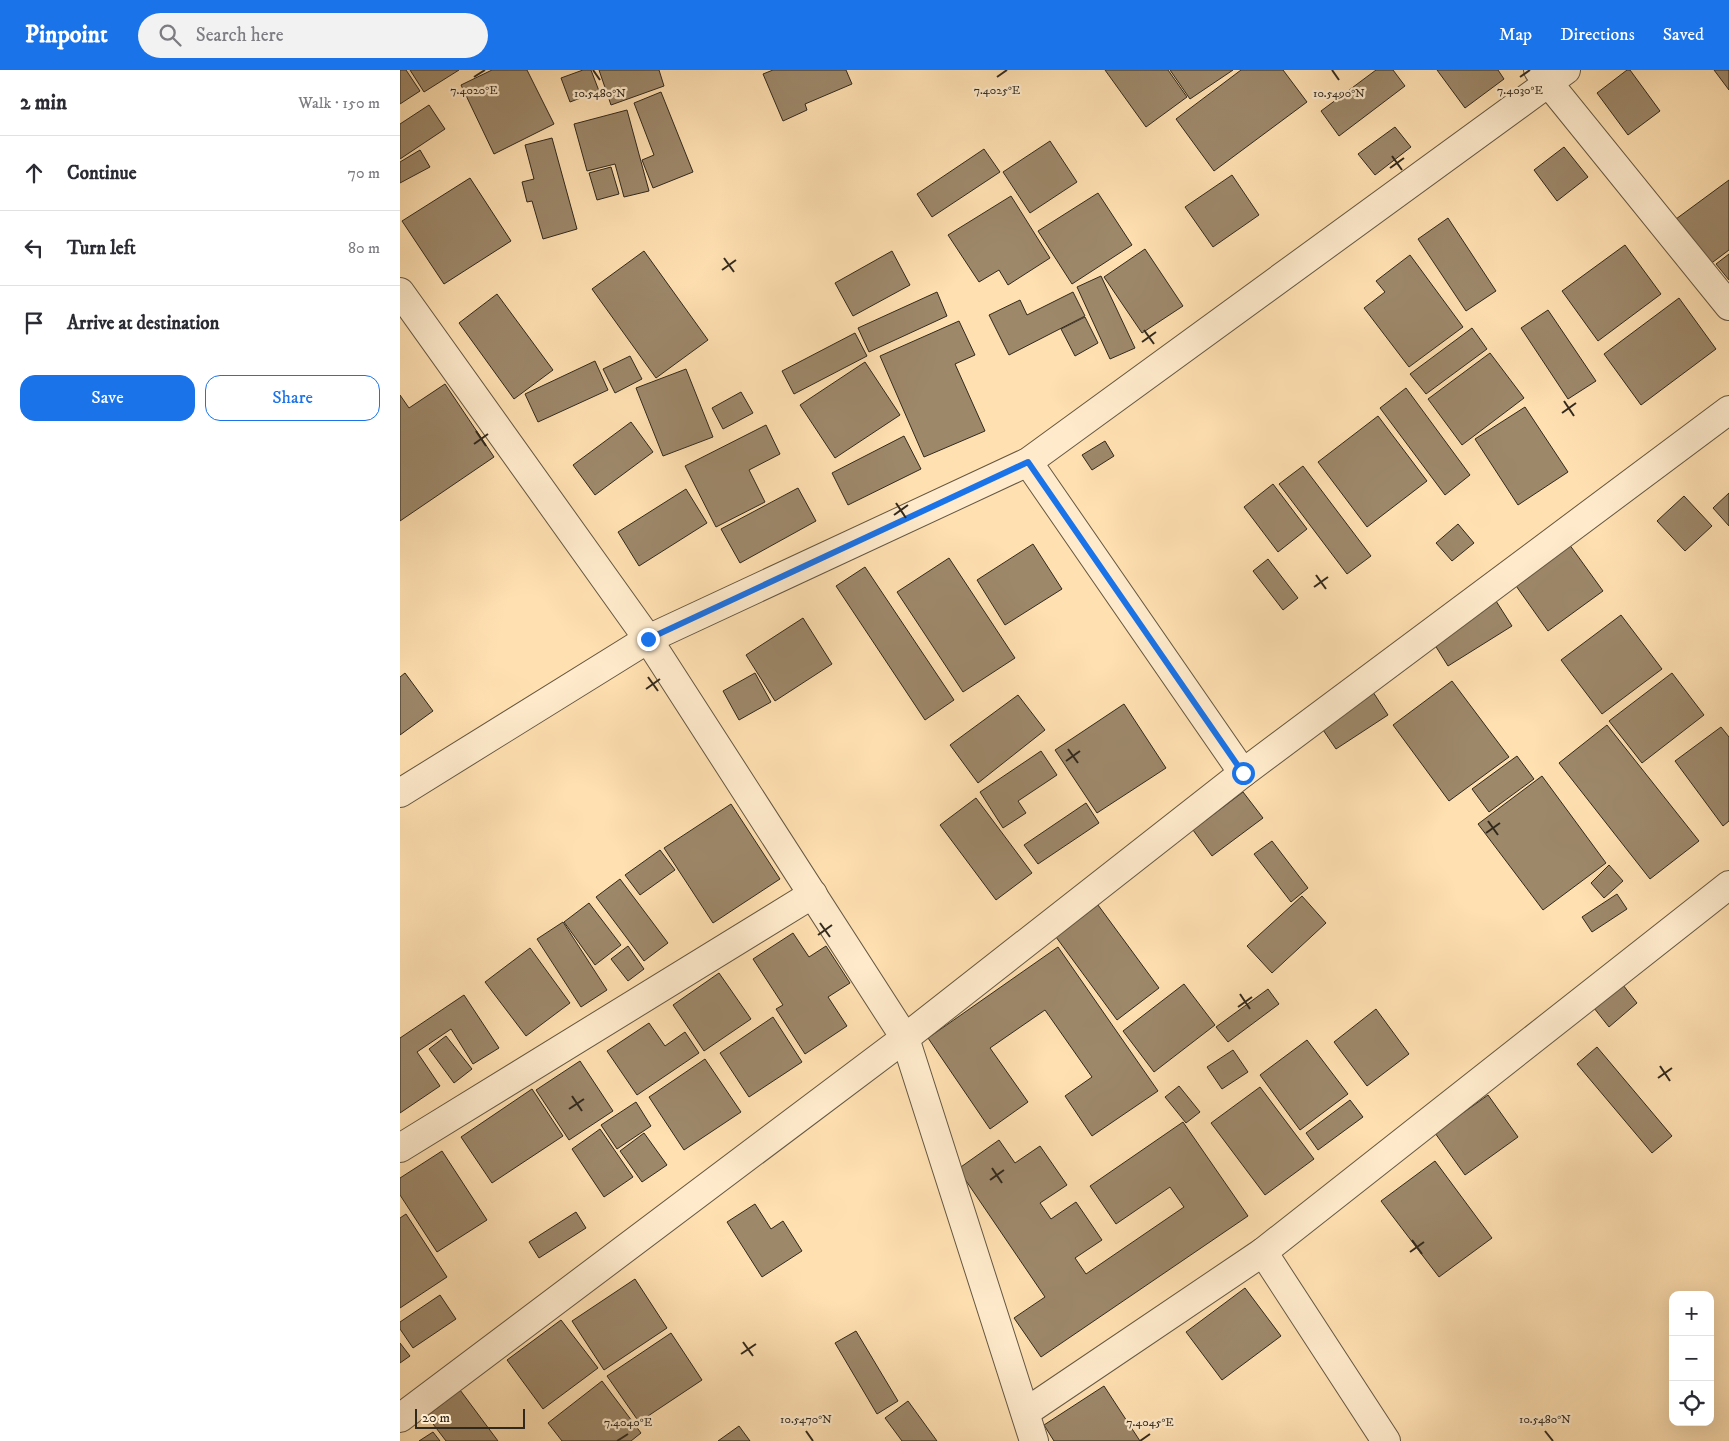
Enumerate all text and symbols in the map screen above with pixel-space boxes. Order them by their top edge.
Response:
search box [138,13,488,58]
text: Pinpoint [25,20,108,50]
icon: search [156,21,184,49]
text: Search here [196,24,284,47]
text: Map [1499,24,1532,46]
text: Directions [1560,24,1635,46]
text: Saved [1663,24,1704,46]
text: 7.4020°E [450,83,498,98]
text: 7.4025°E [974,83,1021,98]
text: 7.4030°E [1497,83,1543,98]
text: 10.5480°N [574,86,626,101]
text: 10.5490°N [1313,86,1365,101]
text: 2 min [20,90,67,116]
text: Walk · 150 m [298,93,380,113]
icon: ahead [20,159,48,187]
text: Continue [67,162,137,185]
text: 70 m [348,163,380,183]
icon: left [20,234,48,262]
text: Turn left [67,237,136,260]
text: 80 m [348,238,380,258]
icon: arrive [20,309,48,337]
text: Arrive at destination [67,312,219,335]
button: Save [20,375,195,421]
button: Share [205,375,380,421]
route end [637,628,660,651]
route start [1232,762,1255,785]
map controls [1669,1291,1714,1426]
button: + [1669,1291,1714,1336]
button: − [1669,1336,1714,1381]
button: locate [1669,1381,1714,1426]
scale bar [415,1406,525,1429]
text: 20 m [422,1409,450,1427]
text: 10.5470°N [780,1412,832,1427]
text: 10.5480°N [1519,1412,1571,1427]
text: 7.4040°E [604,1415,653,1430]
text: 7.4045°E [1126,1415,1174,1430]

